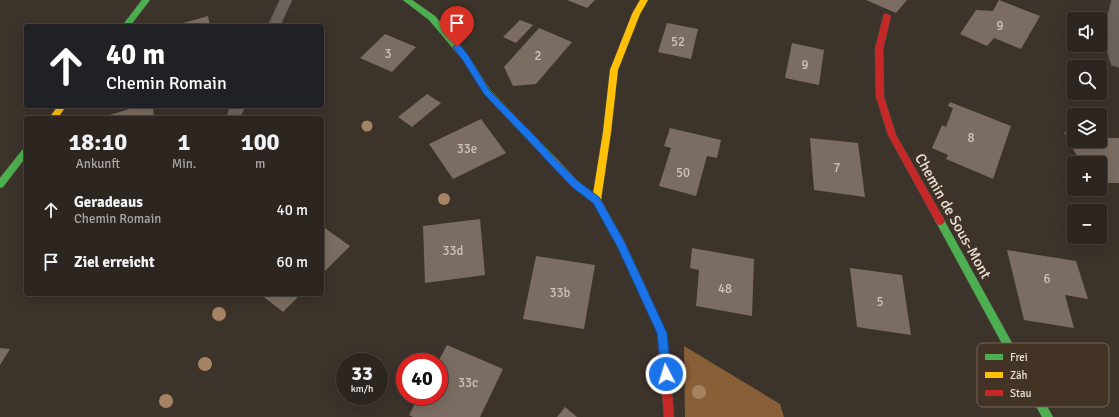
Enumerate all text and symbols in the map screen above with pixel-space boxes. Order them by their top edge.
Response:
pin [440,6,474,47]
icon: arrive [446,12,468,34]
map controls [1067,12,1107,244]
button: sound [1067,12,1107,52]
house number: 9 [996,18,1004,34]
house number: 52 [671,34,685,50]
text: 40 m [106,38,165,72]
icon: ahead [40,40,92,92]
house number: 3 [384,46,392,62]
house number: 2 [534,48,542,64]
house number: 9 [801,57,809,73]
button: search [1067,60,1107,100]
text: Chemin Romain [106,72,227,94]
button: layers [1067,108,1107,148]
text: 18:10 [68,127,127,157]
text: 1 [178,127,190,157]
text: 100 [241,127,280,157]
house number: 8 [967,130,975,146]
house number: 33e [457,141,477,157]
street label: Chemin de Sous-Mont [911,150,995,282]
text: Ankunft [76,156,120,172]
text: Min. [172,156,196,172]
text: m [255,156,265,172]
button: + [1067,156,1107,196]
house number: 7 [833,160,841,176]
house number: 50 [676,165,690,181]
text: Geradeaus [74,193,143,211]
icon: ahead [40,199,62,221]
text: 40 m [277,201,308,219]
button: − [1067,204,1107,244]
text: Chemin Romain [74,211,161,227]
house number: 33d [443,243,464,259]
icon: arrive [40,251,62,273]
text: Ziel erreicht [74,253,155,271]
text: 60 m [277,253,308,271]
house number: 6 [1043,271,1051,287]
house number: 48 [718,281,732,297]
house number: 33b [550,285,571,301]
house number: 5 [876,294,884,310]
legend [977,343,1109,407]
text: Frei [1010,351,1028,364]
speed limit sign: 40 [396,353,448,405]
position arrow [645,353,687,395]
text: 33 [351,361,373,386]
text: Zäh [1010,369,1028,382]
house number: 33c [458,375,478,391]
text: km/h [351,383,373,395]
text: Stau [1010,387,1032,400]

